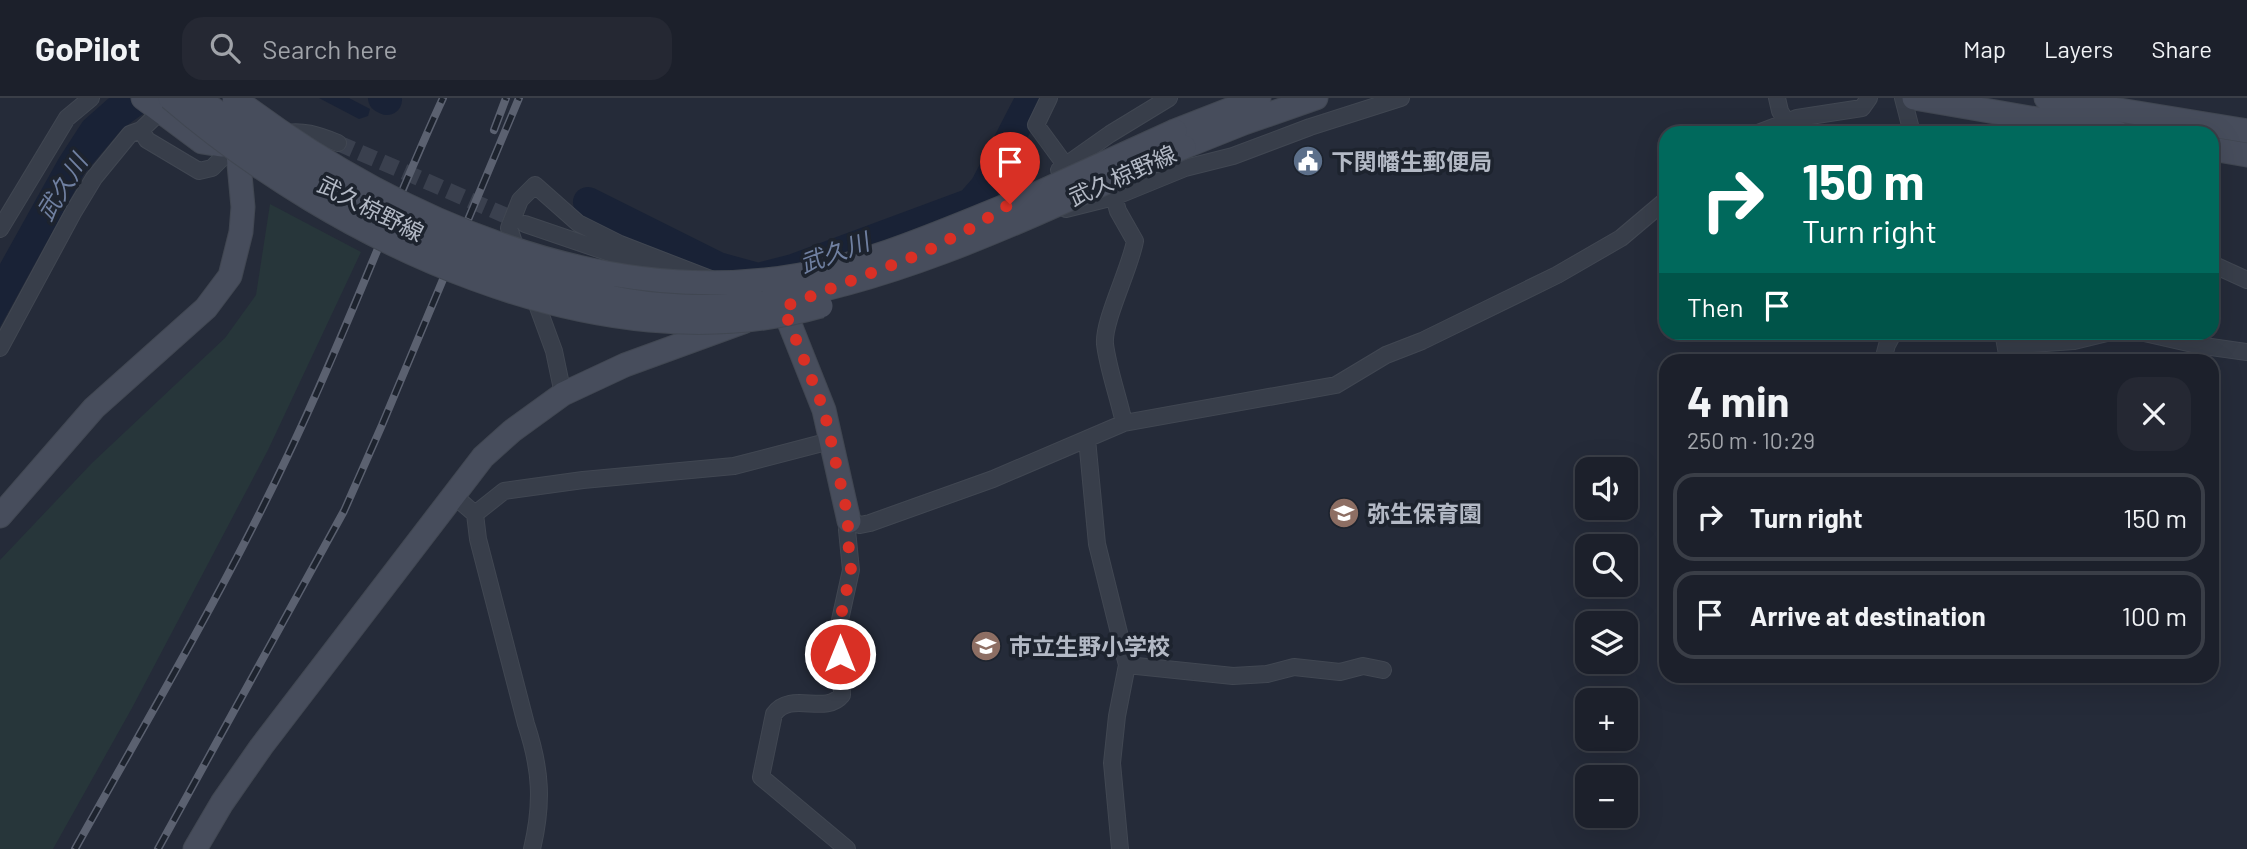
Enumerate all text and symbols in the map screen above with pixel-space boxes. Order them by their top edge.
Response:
search box [182,17,672,80]
text: GoPilot [35,28,140,68]
icon: search [206,29,244,67]
text: Search here [262,33,397,64]
text: Map [1963,34,2006,63]
text: Layers [2044,34,2113,63]
text: Share [2151,34,2212,63]
pin [980,132,1040,204]
street label: 武久椋野線 [1064,139,1180,211]
icon: arrive [991,143,1029,181]
public building icon: 下関幡生郵便局 [1291,144,1325,178]
water label: 武久川 [30,146,94,225]
place label: 下関幡生郵便局 [1331,147,1492,175]
text: 150 m [1802,151,1924,210]
icon: right [1687,154,1778,245]
street label: 武久椋野線 [313,169,429,247]
text: Turn right [1802,211,1937,249]
water label: 武久川 [795,225,876,278]
icon: arrive [1758,287,1796,325]
text: Then [1687,291,1744,322]
text: 4 min [1687,375,1790,425]
button: close [2117,377,2191,451]
text: 250 m · 10:29 [1687,426,1815,454]
map controls [1575,457,1638,828]
button: sound [1575,457,1638,520]
school or university icon: 弥生保育園 [1327,496,1361,530]
icon: right [1691,498,1729,536]
place label: 弥生保育園 [1367,499,1482,527]
text: Turn right [1750,502,1863,533]
text: 150 m [2123,502,2187,533]
button: search [1575,534,1638,597]
icon: arrive [1691,596,1729,634]
text: Arrive at destination [1750,600,1986,631]
text: 100 m [2122,600,2187,631]
button: layers [1575,611,1638,674]
position arrow [803,617,877,691]
school or university icon: 市立生野小学校 [969,629,1003,663]
place label: 市立生野小学校 [1009,632,1170,660]
button: + [1575,688,1638,751]
button: − [1575,765,1638,828]

